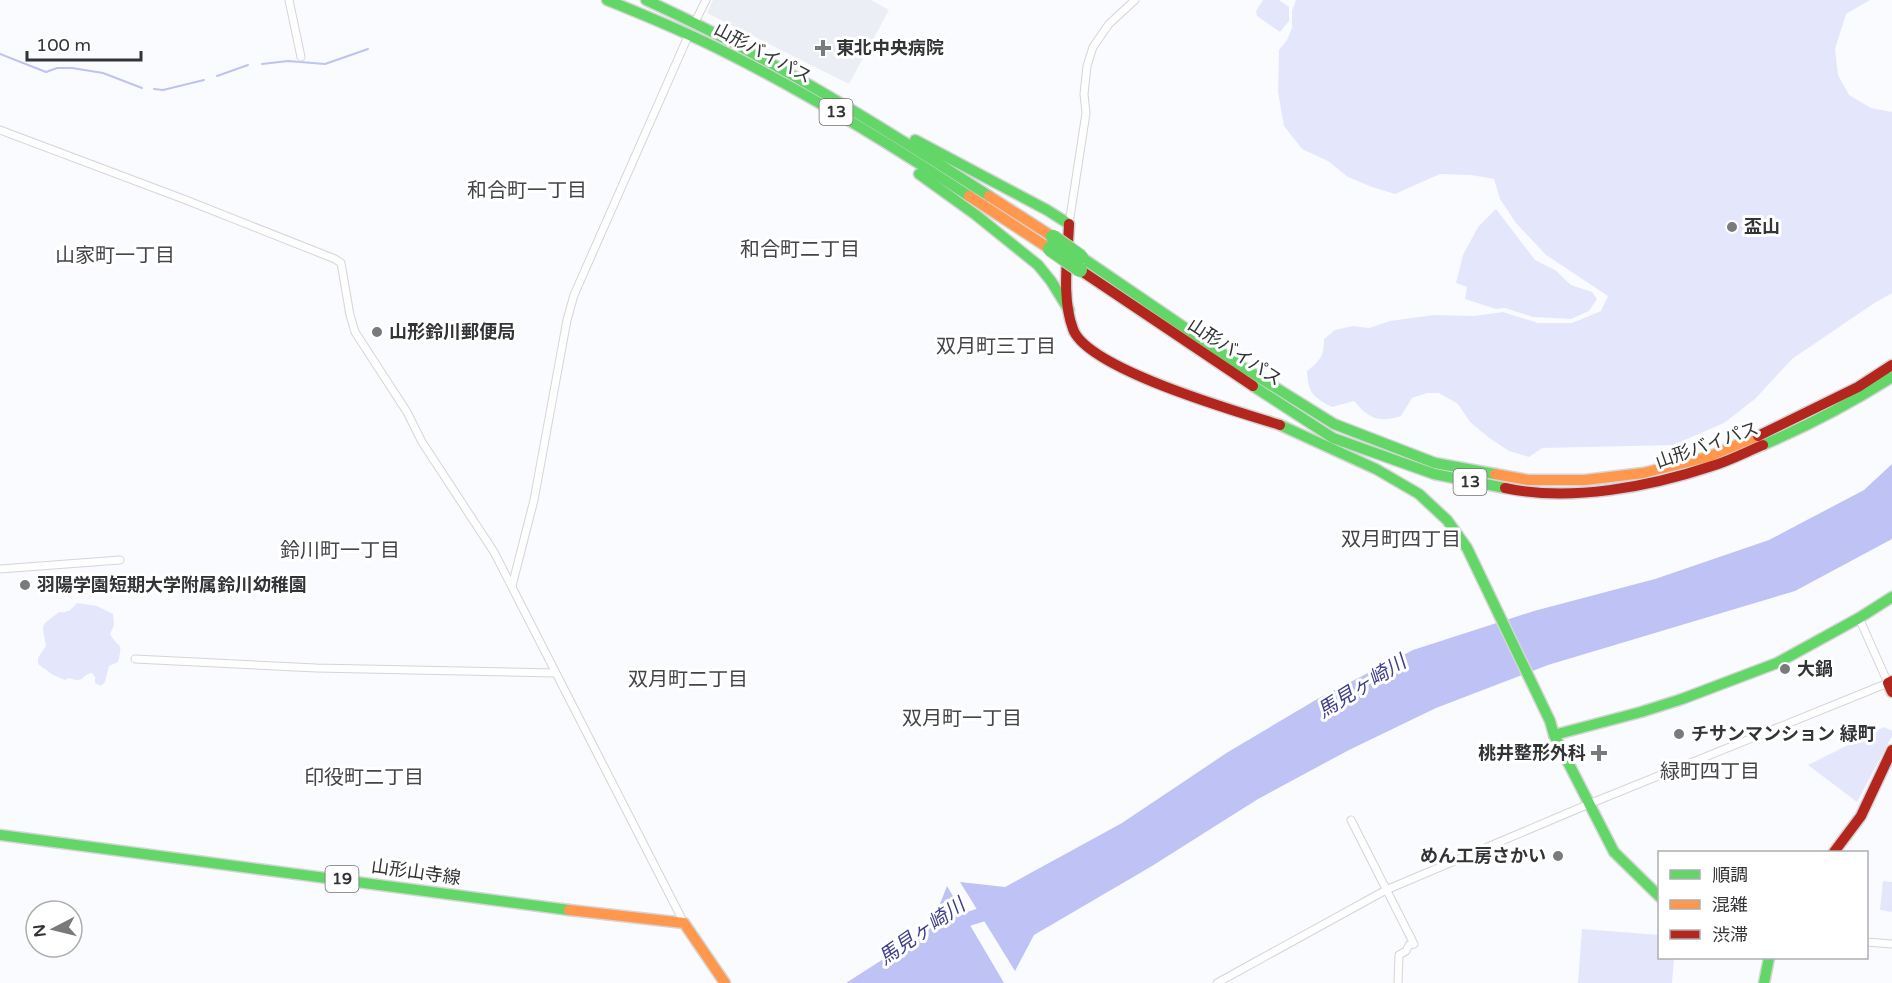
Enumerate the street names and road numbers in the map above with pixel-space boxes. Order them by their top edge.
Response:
street label: 山形バイパス [710,18,816,88]
road number: 13 [820,99,852,125]
street label: 山形バイパス [1184,313,1286,391]
street label: 山形バイパス [1653,417,1761,473]
road number: 13 [1454,469,1486,495]
street label: 山形山寺線 [370,855,462,889]
road number: 19 [326,866,358,892]

